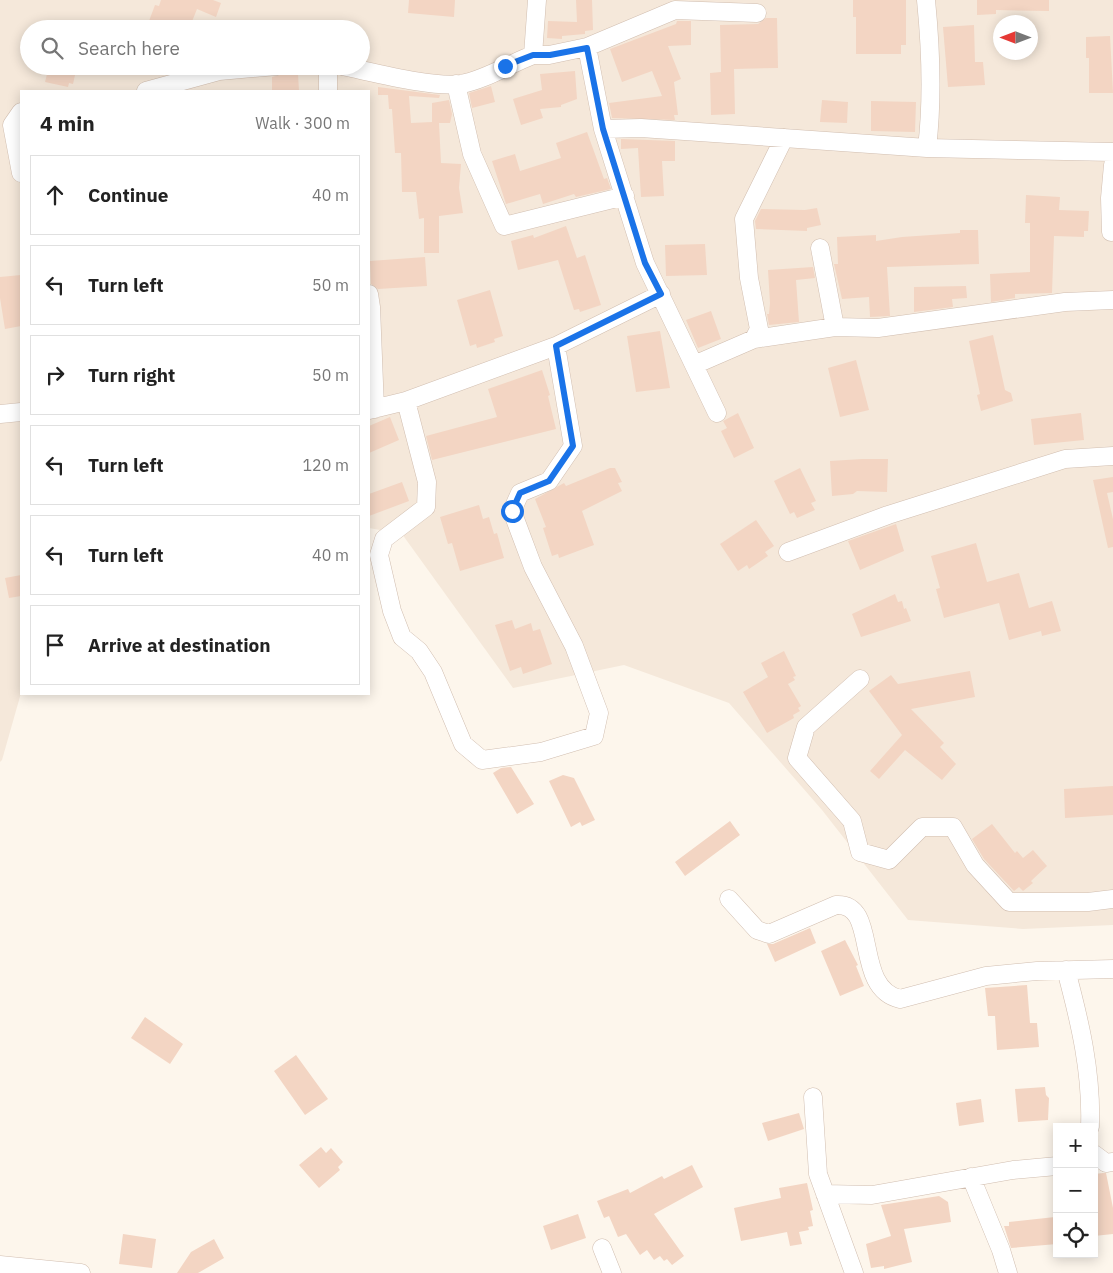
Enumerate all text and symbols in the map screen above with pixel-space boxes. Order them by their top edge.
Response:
north arrow [993,15,1038,60]
search box [20,20,370,75]
icon: search [38,34,66,62]
text: Search here [78,36,180,60]
route end [494,55,517,78]
text: 4 min [40,109,95,137]
text: Walk · 300 m [255,113,350,133]
icon: ahead [41,181,69,209]
text: Continue [88,183,168,207]
text: 40 m [312,185,349,205]
icon: left [41,271,69,299]
text: Turn left [88,273,164,297]
text: 50 m [312,275,349,295]
icon: right [41,361,69,389]
text: Turn right [88,363,175,387]
text: 50 m [312,365,349,385]
icon: left [41,451,69,479]
text: Turn left [88,453,164,477]
text: 120 m [302,455,349,475]
route start [501,500,524,523]
icon: left [41,541,69,569]
text: Turn left [88,543,164,567]
text: 40 m [312,545,349,565]
icon: arrive [41,631,69,659]
text: Arrive at destination [88,633,271,657]
map controls [1053,1123,1098,1258]
button: + [1053,1123,1098,1168]
button: − [1053,1168,1098,1213]
button: locate [1053,1213,1098,1258]

